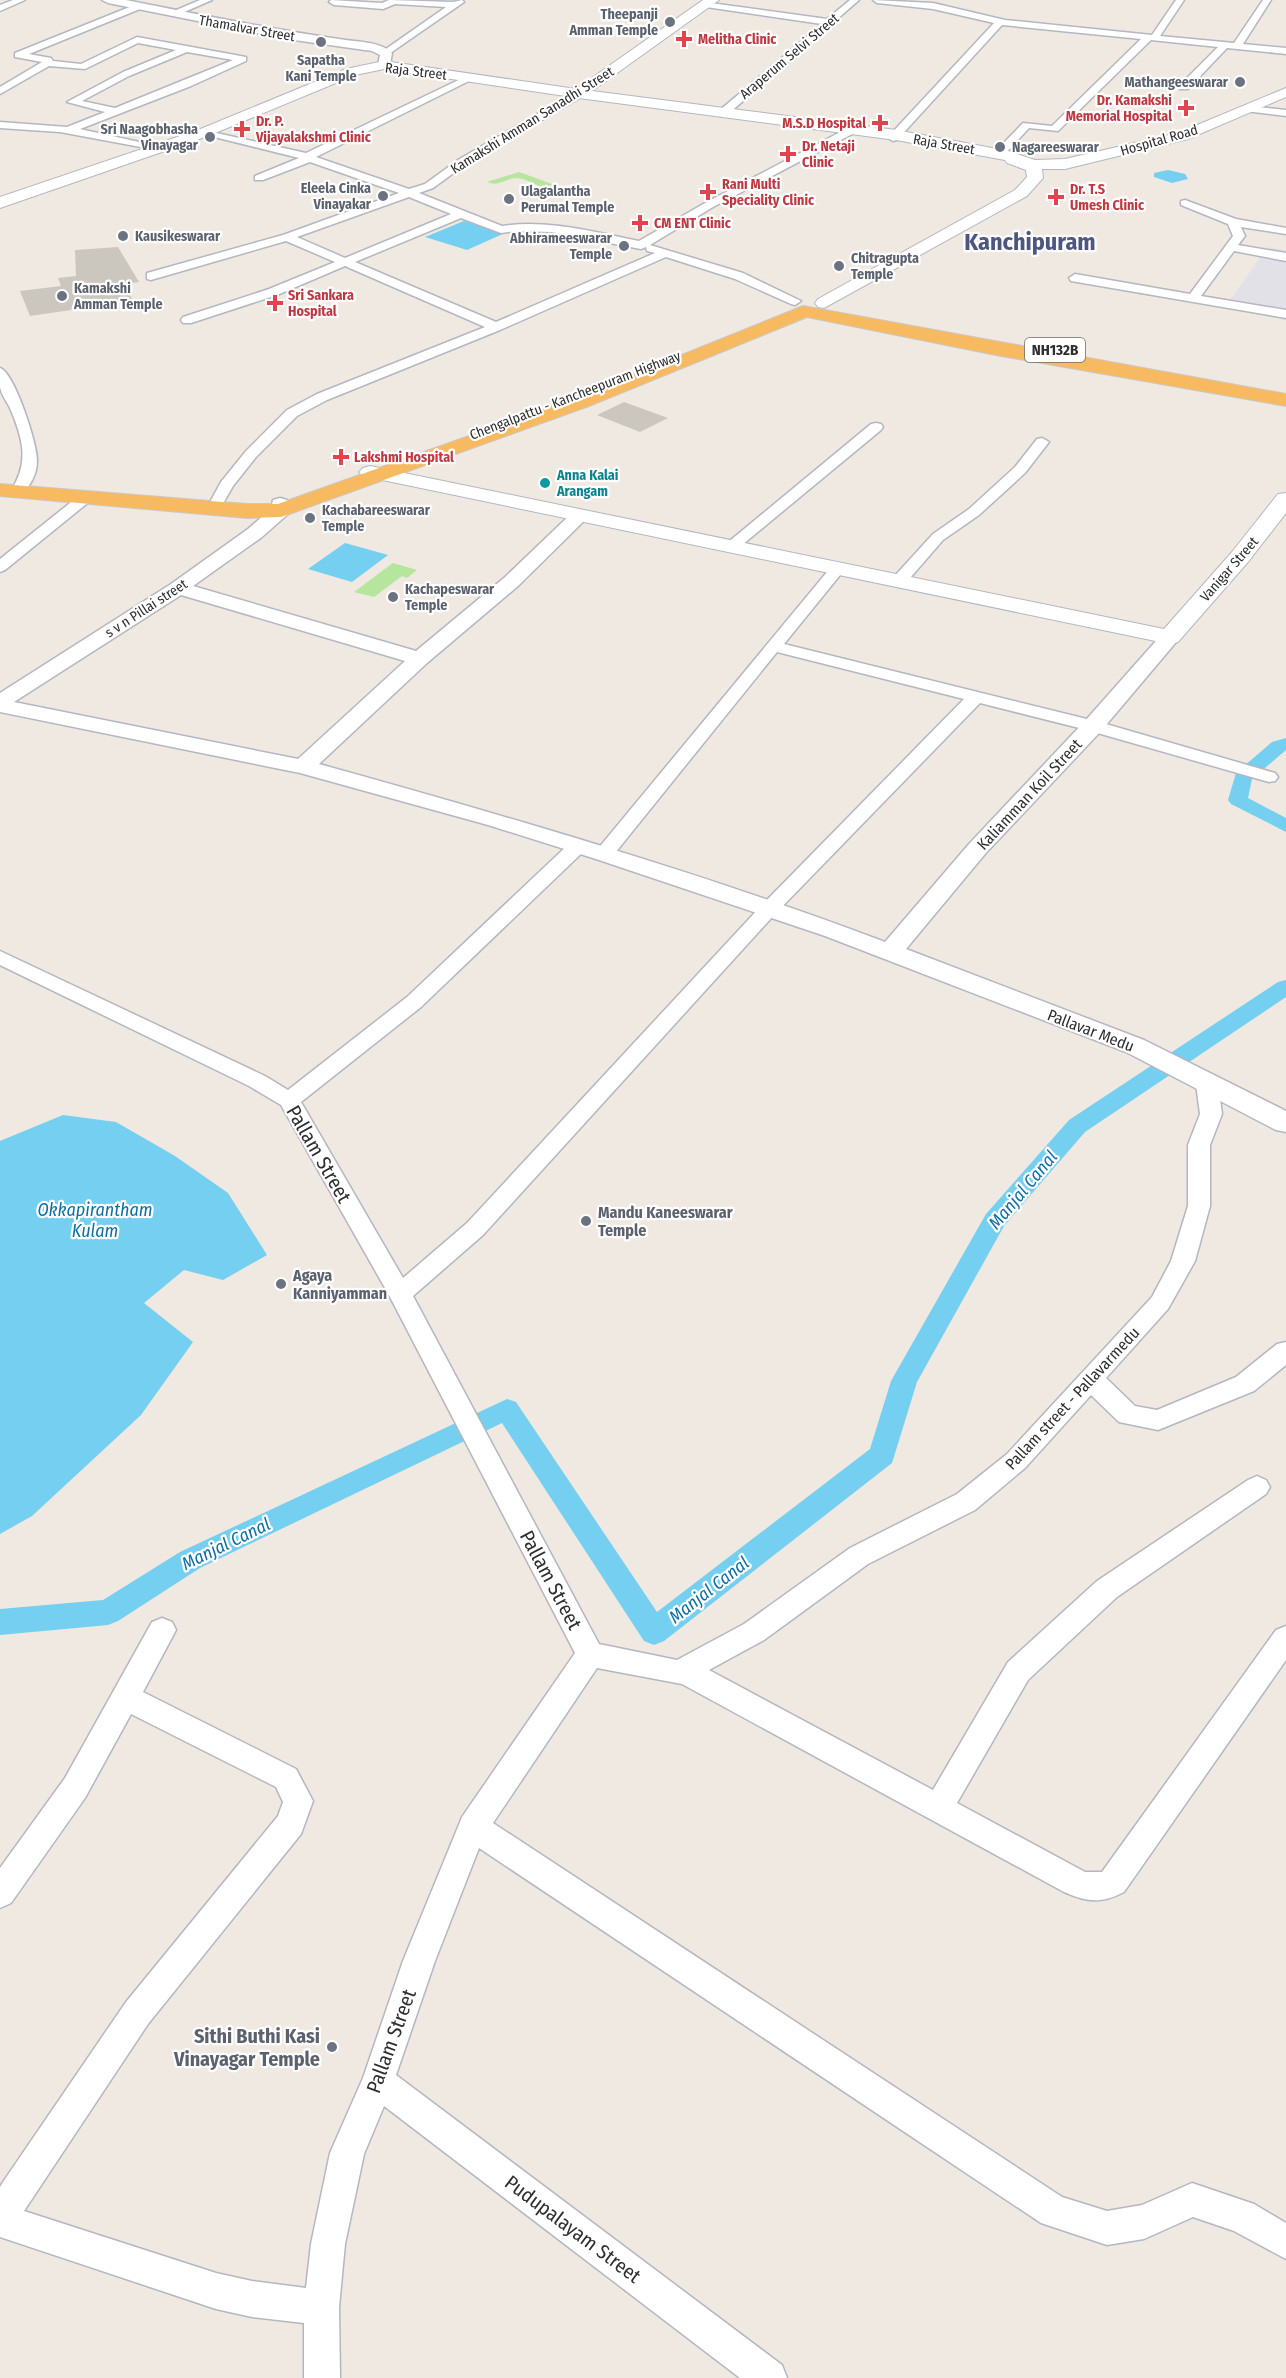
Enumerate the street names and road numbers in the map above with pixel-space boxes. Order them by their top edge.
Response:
street label: Araperum Selvi Street [736,10,843,103]
street label: Thamalvar Street [198,12,297,45]
street label: Raja Street [384,59,448,84]
street label: Kamakshi Amman Sanadhi Street [448,63,617,178]
street label: Hospital Road [1118,121,1200,160]
street label: Raja Street [912,131,976,158]
road number: NH132B [1025,338,1085,362]
street label: Chengalpattu - Kancheepuram Highway [467,347,684,444]
street label: Vanigar Street [1197,533,1262,605]
street label: s v n Pillai street [102,575,191,641]
street label: Kaliamman Koil Street [973,734,1086,854]
street label: Pallavar Medu [1045,1005,1137,1056]
street label: Pallam Street [281,1101,357,1207]
street label: Pallam street - Pallavarmedu [1001,1323,1143,1473]
street label: Pallam Street [515,1526,587,1634]
street label: Pallam Street [361,1985,421,2096]
street label: Pudupalayam Street [500,2170,646,2288]

